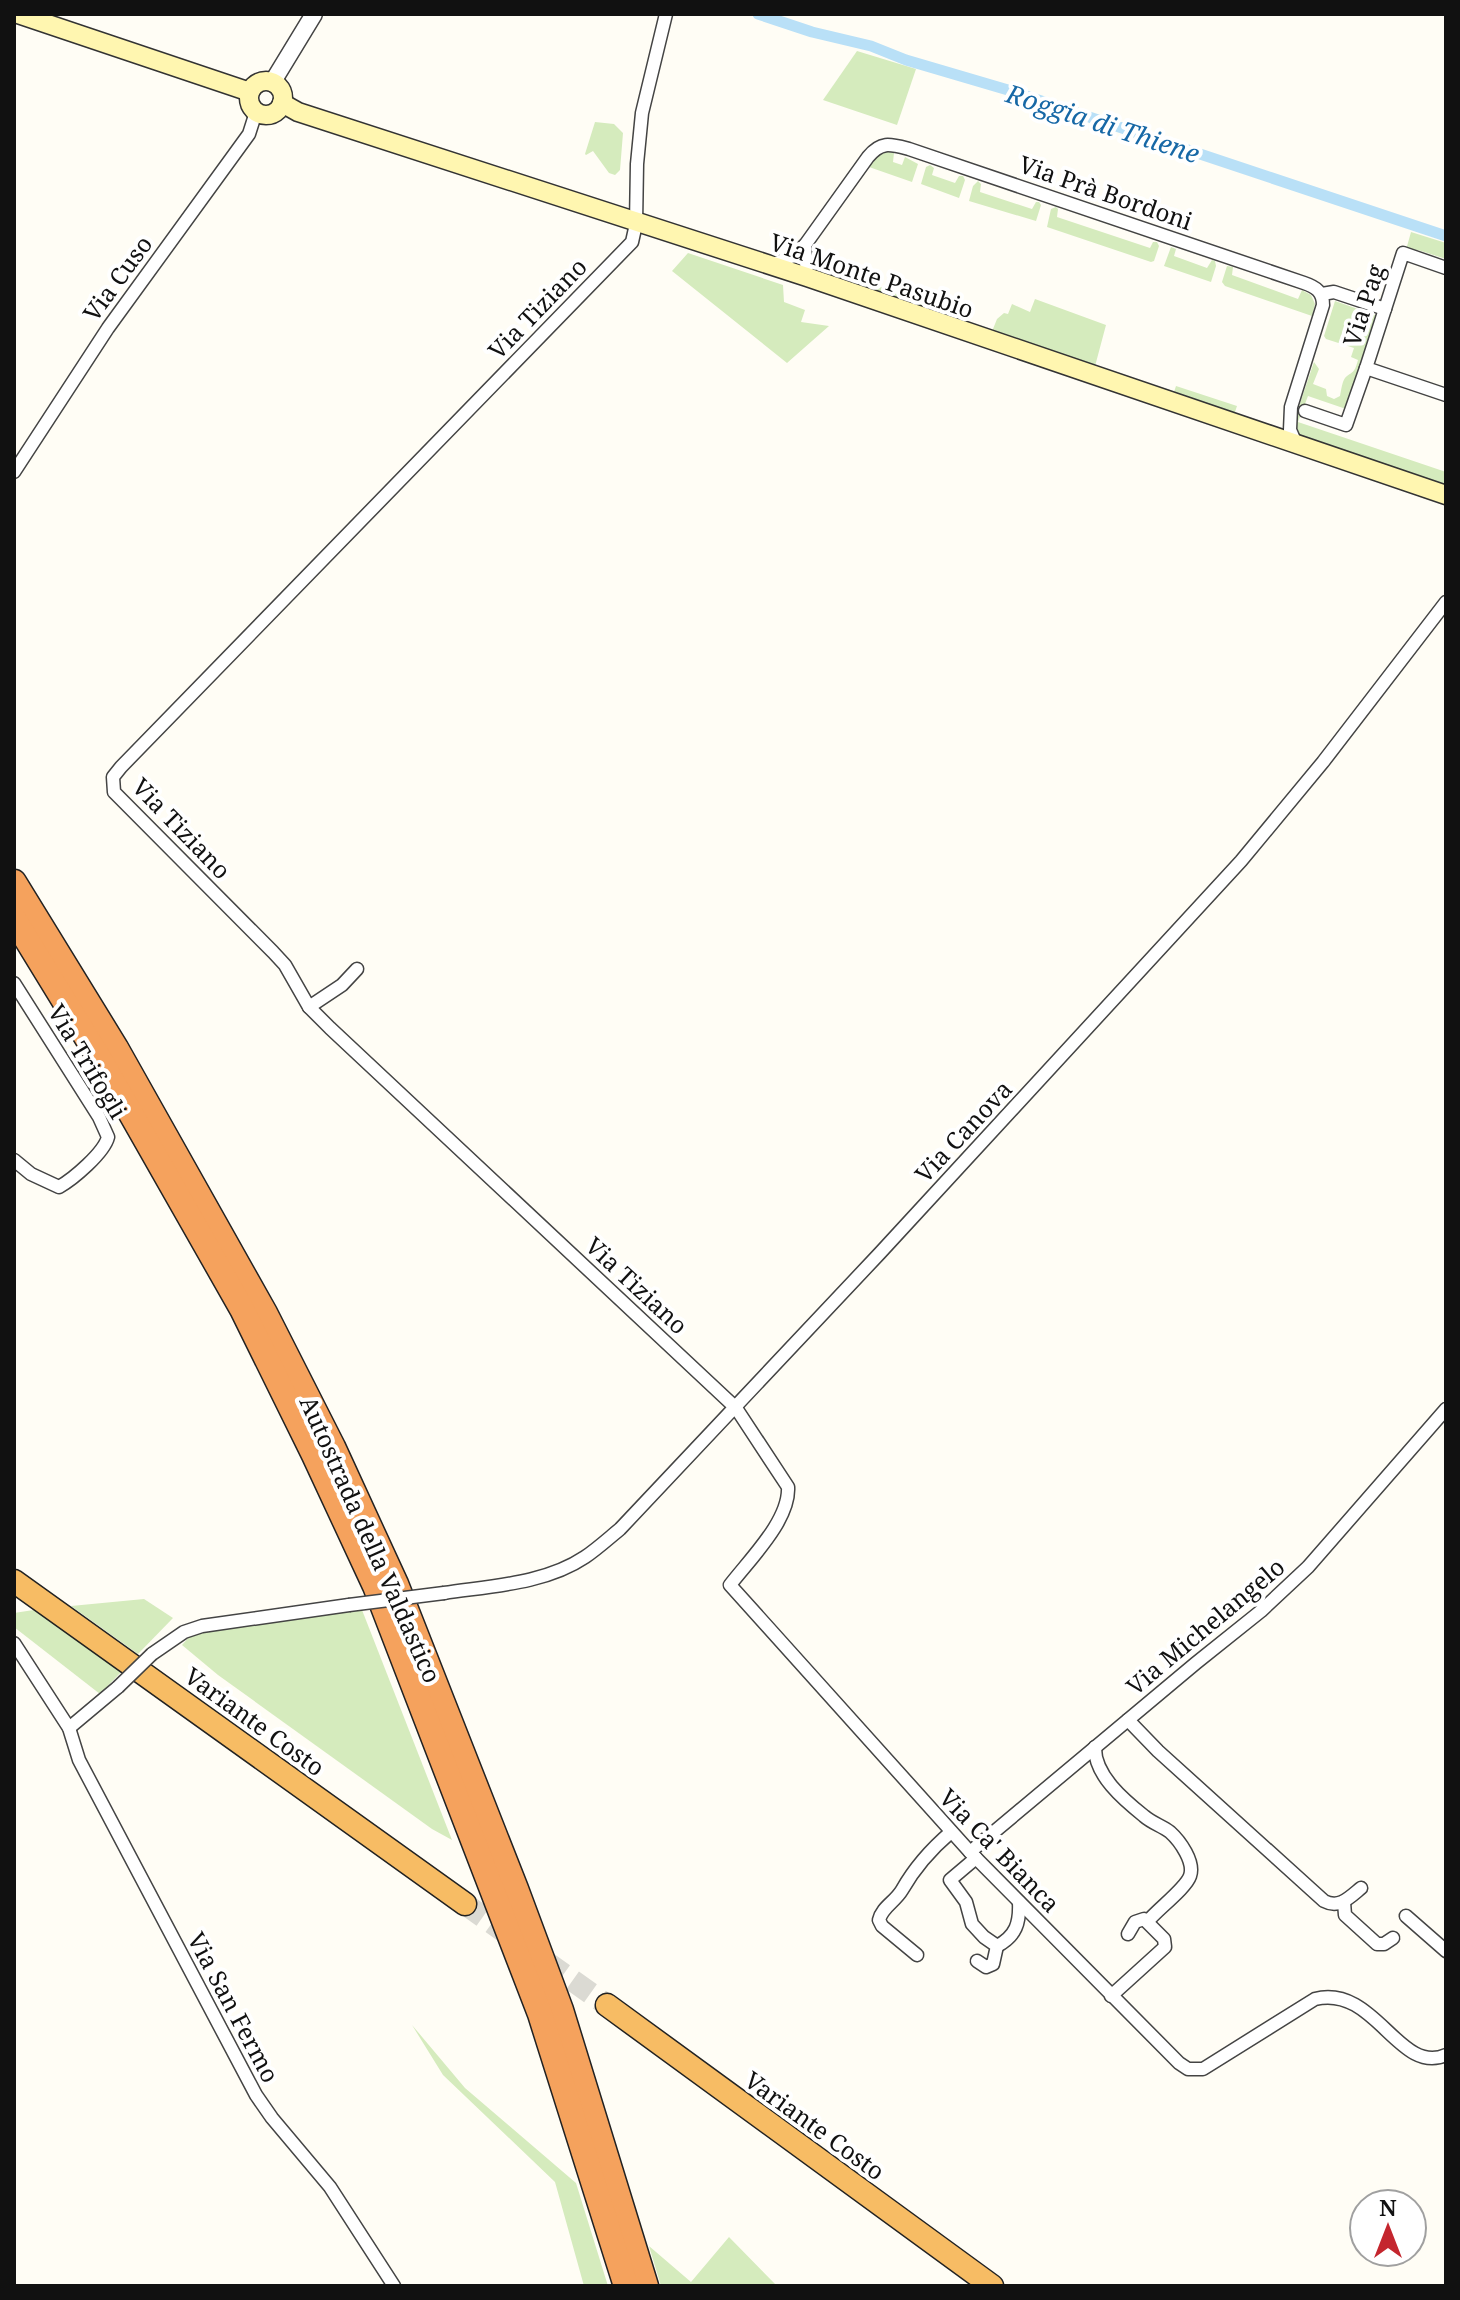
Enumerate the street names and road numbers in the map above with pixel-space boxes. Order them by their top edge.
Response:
street label: Via Prà Bordoni [1015,147,1197,237]
street label: Via Monte Pasubio [766,225,978,325]
street label: Via Cuso [75,229,159,327]
street label: Via Tiziano [480,250,594,366]
street label: Via Pag [1334,260,1392,350]
street label: Via Tiziano [125,770,239,886]
street label: Via Trifogli [41,998,135,1125]
street label: Via Canova [907,1073,1019,1189]
street label: Via Tiziano [579,1229,695,1341]
street label: Autostrada della Valdastico [293,1390,449,1688]
street label: Via Michelangelo [1119,1550,1291,1702]
street label: Variante Costo [178,1659,332,1783]
street label: Via Ca' Bianca [933,1781,1067,1919]
street label: Via San Fermo [181,1926,287,2088]
street label: Variante Costo [738,2063,892,2187]

